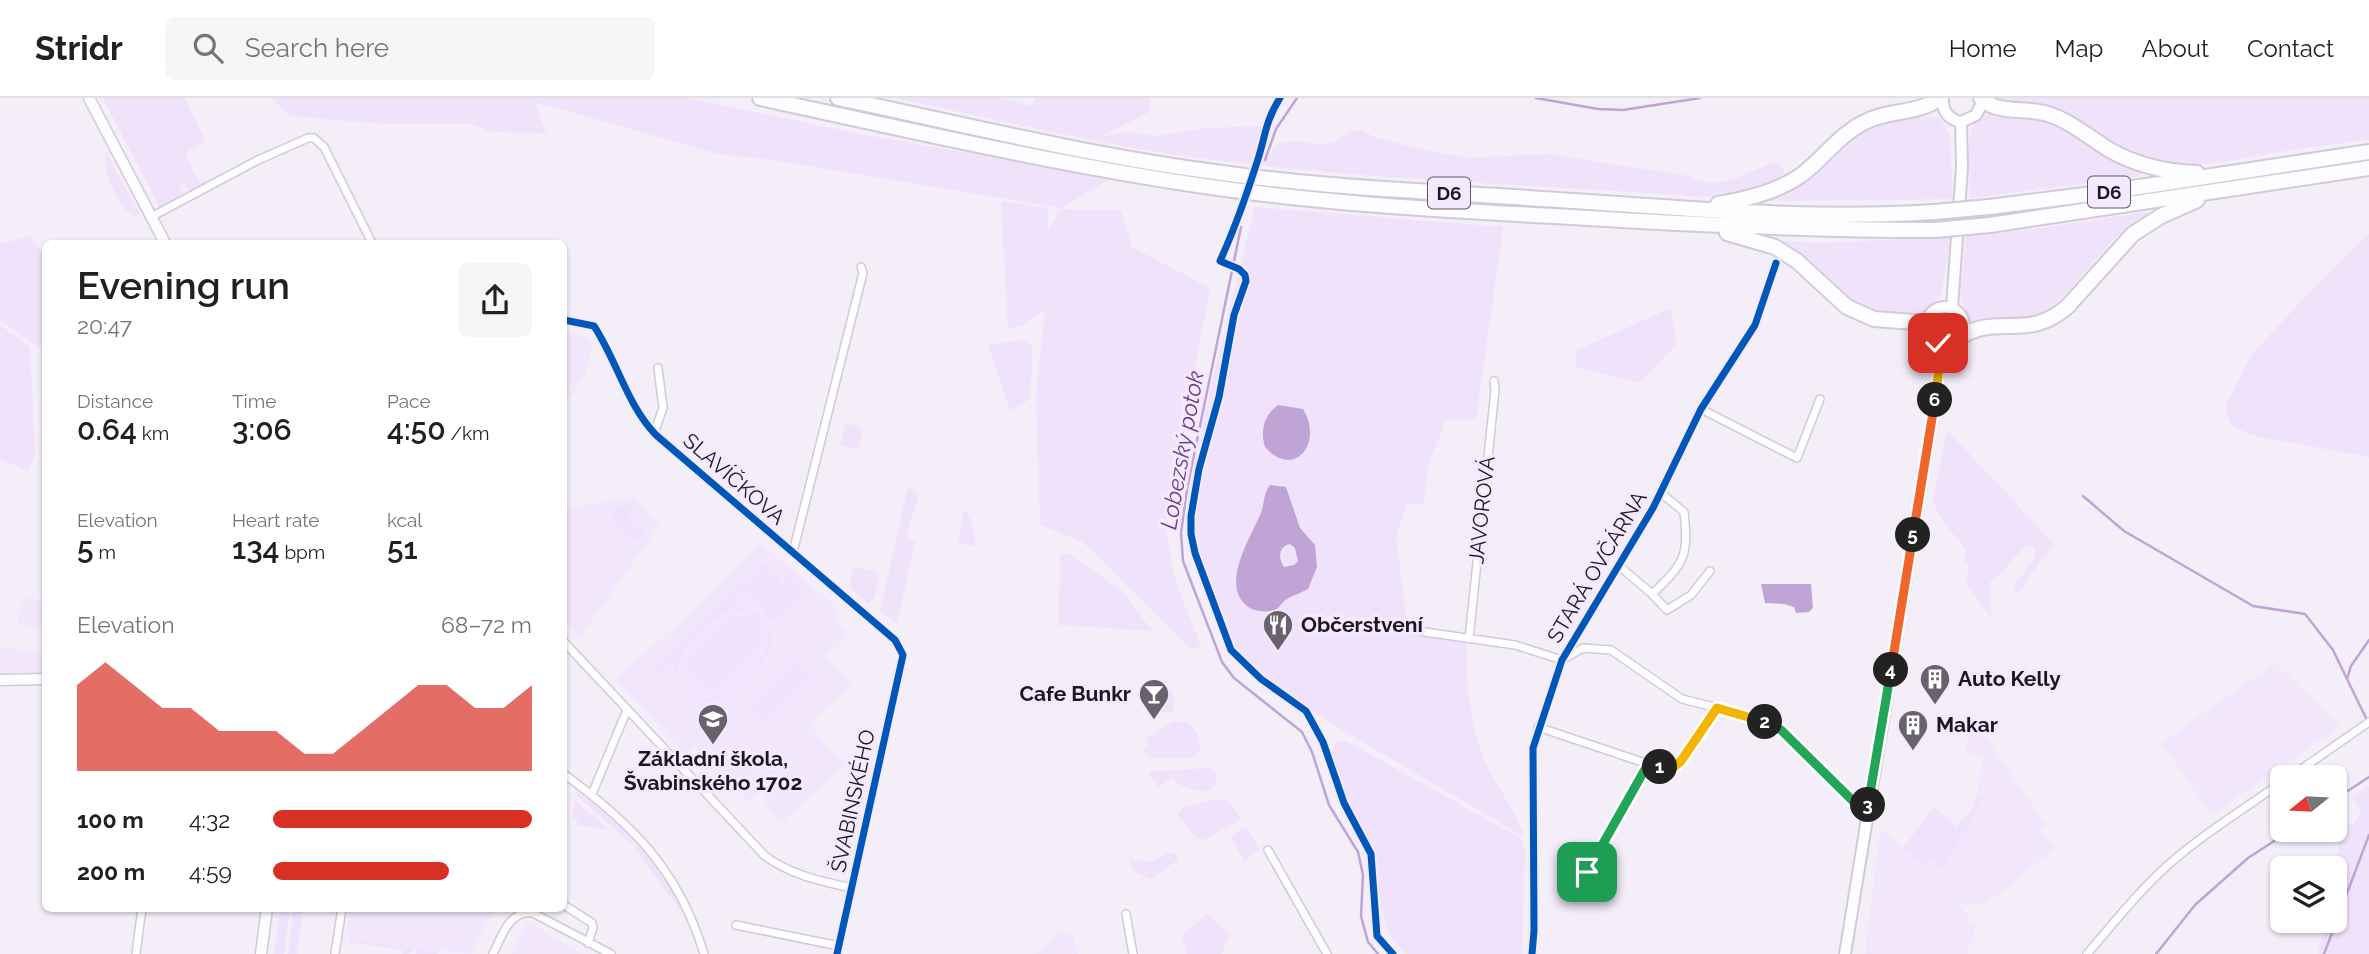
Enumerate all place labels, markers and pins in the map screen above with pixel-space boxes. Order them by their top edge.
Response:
pin [1908,313,1968,373]
pin: 6 [1918,382,1952,418]
pin: 5 [1896,518,1930,552]
restaurant icon: Občerstvení [1261,608,1295,652]
place label: Občerstvení [1301,612,1423,637]
pin: 4 [1874,652,1909,688]
building icon: Auto Kelly [1918,662,1952,706]
place label: Auto Kelly [1958,666,2061,691]
bar icon: Cafe Bunkr [1137,677,1171,721]
place label: Cafe Bunkr [1020,681,1131,706]
school or university icon: Základní škola, Švabinského 1702 [696,702,730,746]
pin: 2 [1748,704,1782,740]
building icon: Makar [1896,708,1930,752]
place label: Makar [1936,712,1998,737]
place label: Základní škola, Švabinského 1702 [624,746,802,795]
pin: 1 [1642,750,1678,784]
pin: 3 [1850,788,1885,822]
pin [1557,842,1617,902]

